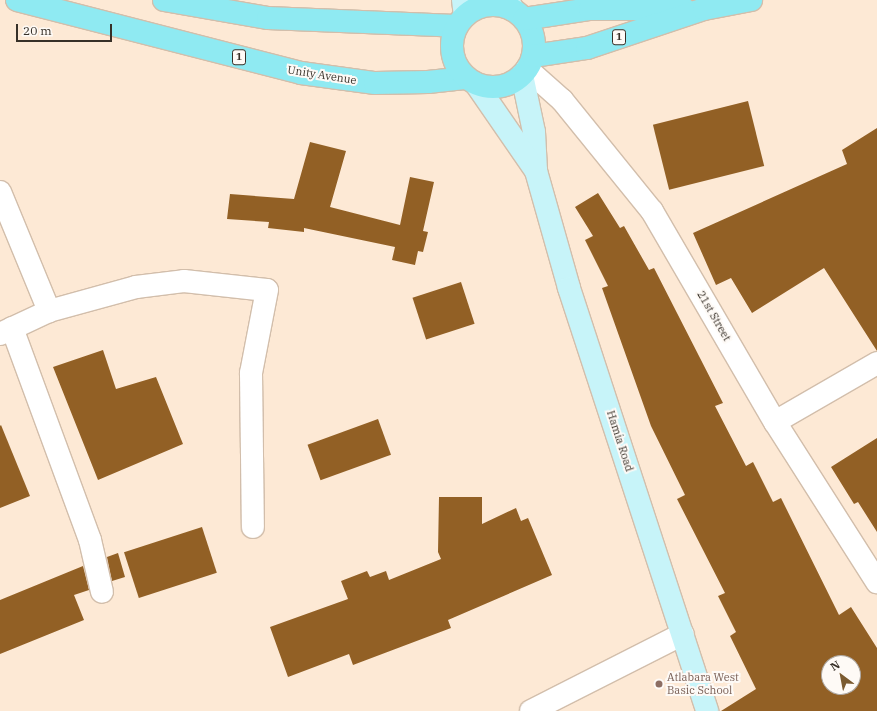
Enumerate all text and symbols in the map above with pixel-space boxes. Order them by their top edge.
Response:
scale bar [18,16,114,42]
text: 20 m [23,23,52,38]
road number: 1 [612,29,626,45]
road number: 1 [232,49,246,65]
street label: Unity Avenue [287,63,357,87]
street label: 21st Street [694,289,734,343]
street label: Hamia Road [604,409,636,473]
north arrow [821,655,861,695]
text: N [828,657,843,674]
place label: Atlabara West Basic School [667,671,739,697]
marker: Atlabara West Basic School [654,679,664,689]

